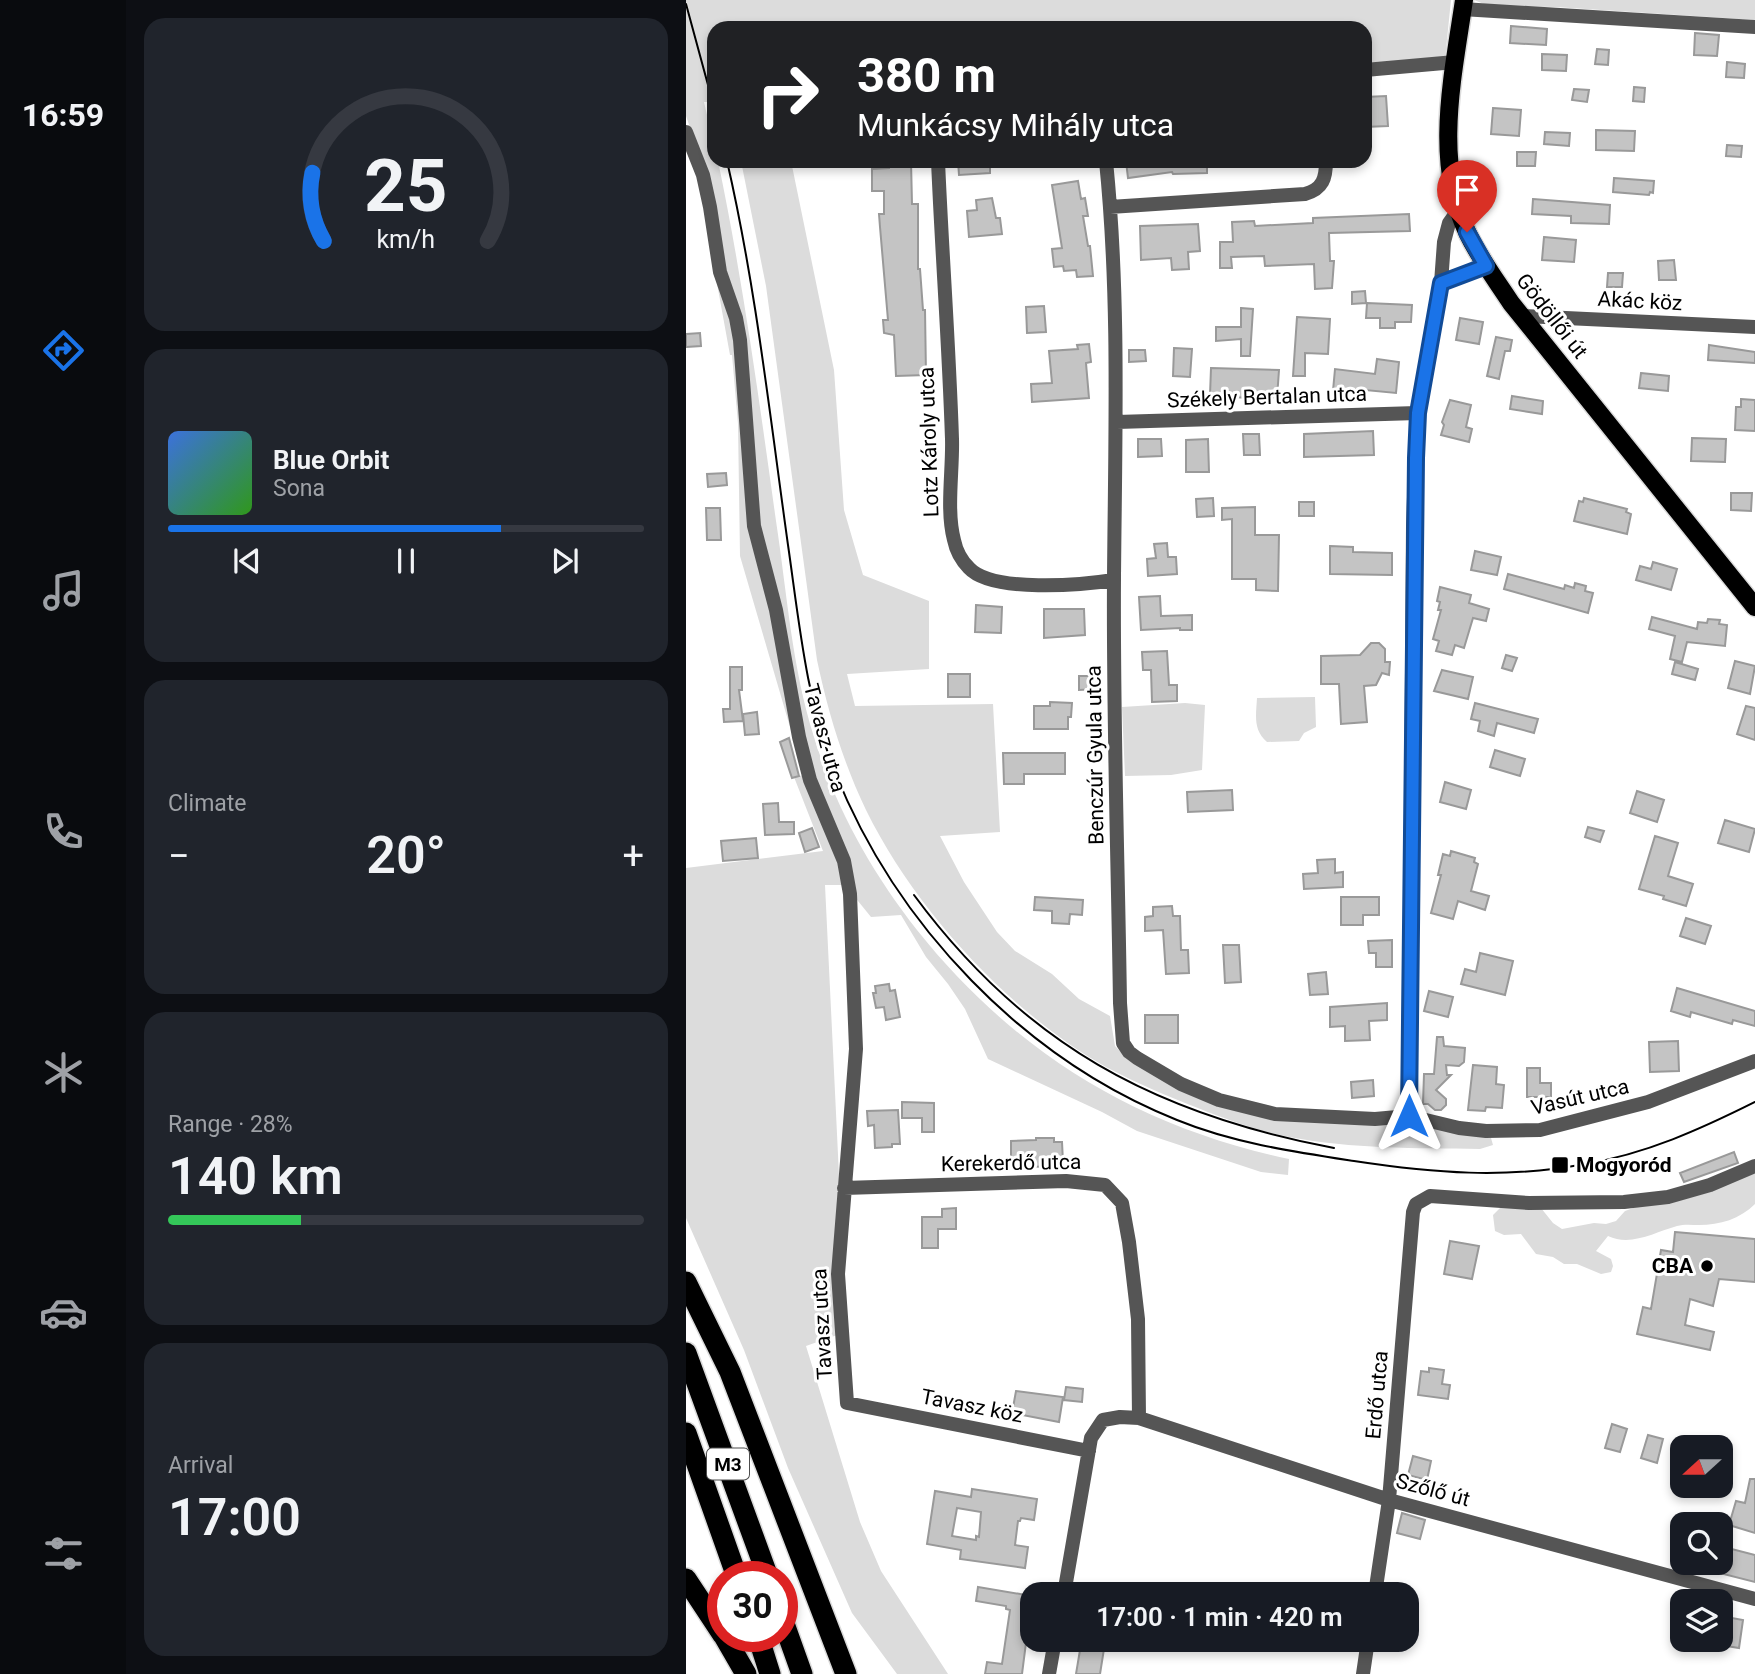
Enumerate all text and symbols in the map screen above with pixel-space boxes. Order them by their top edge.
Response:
text: 380 m [857,47,996,104]
icon: right [742,49,833,140]
text: 16:59 [22,96,104,134]
text: Munkácsy Mihály utca [857,106,1174,144]
text: 25 [364,143,448,229]
pin [1437,160,1497,232]
icon: arrive [1448,171,1486,209]
text: km/h [377,224,435,253]
street label: Gödöllői út [1511,269,1593,363]
street label: Akác köz [1597,287,1683,315]
icon: directions [39,326,88,375]
street label: Lotz Károly utca [914,366,944,518]
street label: Székely Bertalan utca [1167,382,1367,412]
text: Blue Orbit [273,445,389,475]
text: Sona [273,475,325,502]
icon: previous [228,542,266,580]
icon: pause [387,542,425,580]
icon: next [546,542,584,580]
icon: music [39,566,88,615]
street label: Benczúr Gyula utca [1081,665,1109,845]
street label: Tavasz utca [799,681,851,795]
text: Climate [168,790,247,817]
icon: phone [39,807,88,856]
text: 20° [366,825,446,886]
text: − [168,834,190,878]
text: + [622,834,644,878]
icon: climate [39,1048,88,1097]
street label: Vasút utca [1529,1074,1631,1120]
position arrow [1372,1079,1446,1153]
text: Range · 28% [168,1111,293,1138]
text: 140 km [168,1146,343,1207]
street label: Kerekerdő utca [941,1150,1081,1176]
place label: Mogyoród [1576,1153,1672,1177]
marker: Mogyoród [1550,1155,1570,1175]
place label: CBA [1652,1254,1694,1278]
marker: CBA [1699,1258,1715,1274]
street label: Tavasz utca [807,1268,837,1380]
icon: car [39,1288,88,1337]
street label: Erdő utca [1361,1350,1393,1440]
street label: Tavasz köz [919,1384,1025,1428]
north arrow [1670,1435,1732,1498]
map controls [1670,1435,1733,1652]
road number: M3 [707,1448,749,1480]
text: Arrival [168,1452,233,1479]
street label: Szőlő út [1393,1469,1473,1511]
text: 17:00 [168,1487,301,1548]
button: search [1670,1512,1733,1575]
icon: filters [39,1529,88,1578]
speed limit sign: 30 [707,1561,798,1652]
button: layers [1670,1589,1733,1652]
text: 17:00 · 1 min · 420 m [1096,1602,1343,1632]

